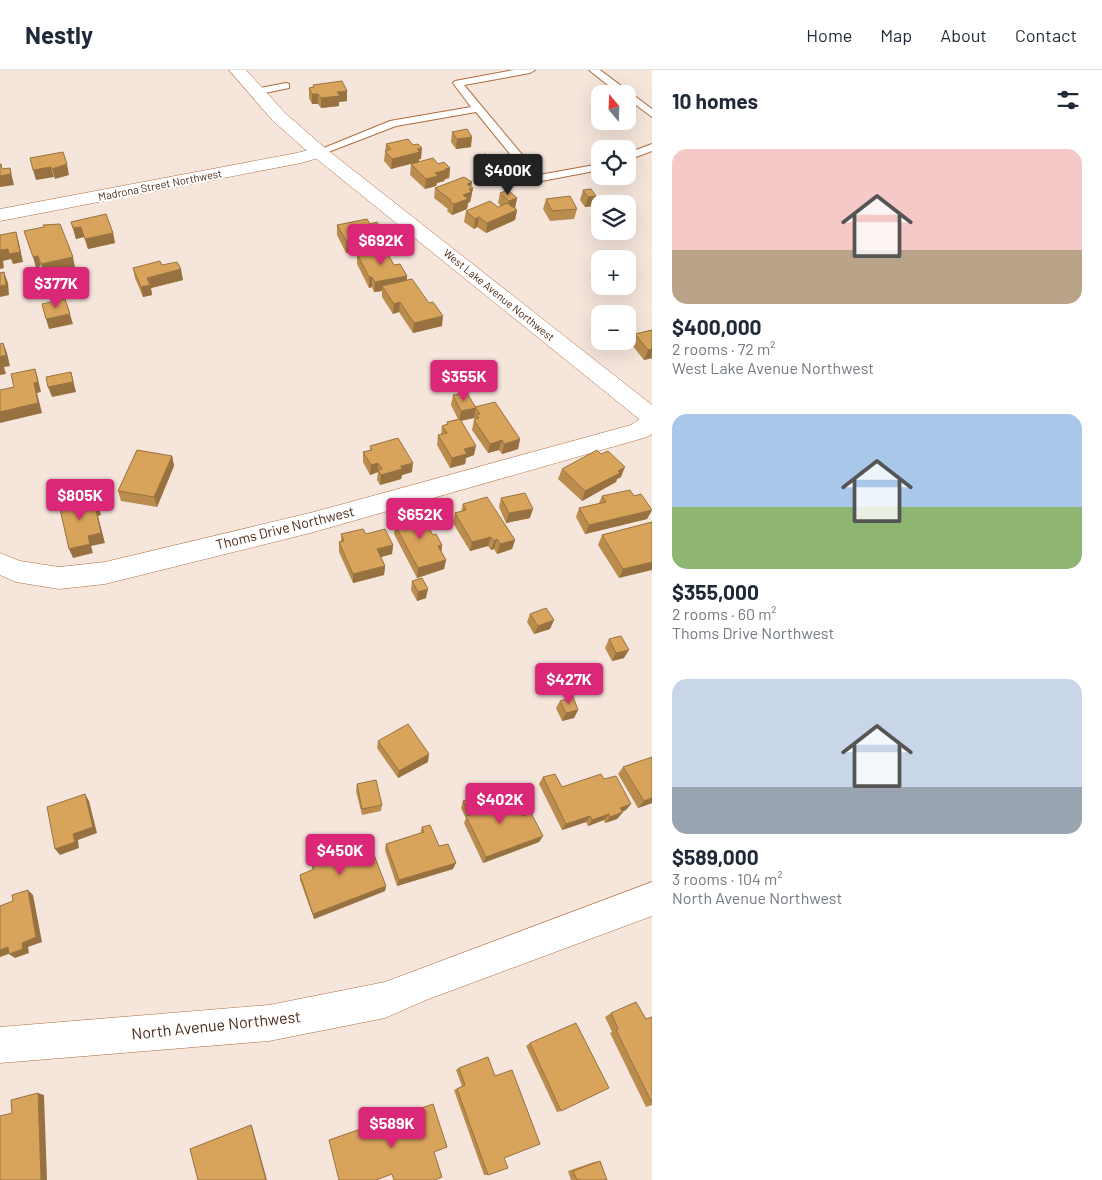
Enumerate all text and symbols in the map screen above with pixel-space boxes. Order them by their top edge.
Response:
text: Nestly [25,20,93,49]
text: Home [806,24,852,46]
text: Map [880,24,912,46]
text: About [940,24,987,46]
text: Contact [1015,24,1077,46]
north arrow [591,85,636,130]
map controls [591,85,636,350]
icon: filters [1054,86,1082,114]
text: 10 homes [672,88,758,113]
button: locate [591,140,636,185]
pin: $400K [473,154,543,196]
text: $400K [484,160,532,179]
street label: Madrona Street Northwest [97,166,223,203]
icon: home [832,181,922,271]
button: layers [591,195,636,240]
pin: $692K [346,224,416,266]
text: $692K [358,230,404,249]
street label: West Lake Avenue Northwest [441,246,557,343]
button: + [591,250,636,295]
pin: $377K [21,266,91,309]
text: $377K [34,273,78,292]
button: − [591,305,636,350]
text: $400,000 [672,314,762,339]
text: 2 rooms · 72 m² [672,339,775,358]
text: West Lake Avenue Northwest [672,358,874,377]
pin: $355K [429,360,499,402]
text: $355K [441,366,487,385]
icon: home [832,446,922,536]
pin: $805K [45,478,115,521]
text: $805K [57,485,103,504]
pin: $652K [385,498,455,540]
street label: Thoms Drive Northwest [214,502,356,553]
text: $652K [397,504,443,523]
text: $355,000 [672,579,759,604]
text: 2 rooms · 60 m² [672,604,777,623]
text: Thoms Drive Northwest [672,623,834,642]
pin: $427K [534,662,604,705]
text: $427K [546,669,592,688]
icon: home [832,711,922,801]
pin: $402K [465,782,535,825]
text: $402K [477,789,523,808]
pin: $450K [305,834,375,876]
text: $450K [317,840,363,859]
text: $589,000 [672,844,759,869]
text: 3 rooms · 104 m² [672,869,782,888]
text: North Avenue Northwest [672,888,842,907]
street label: North Avenue Northwest [130,1006,302,1043]
pin: $589K [357,1106,427,1149]
text: $589K [370,1113,414,1132]

